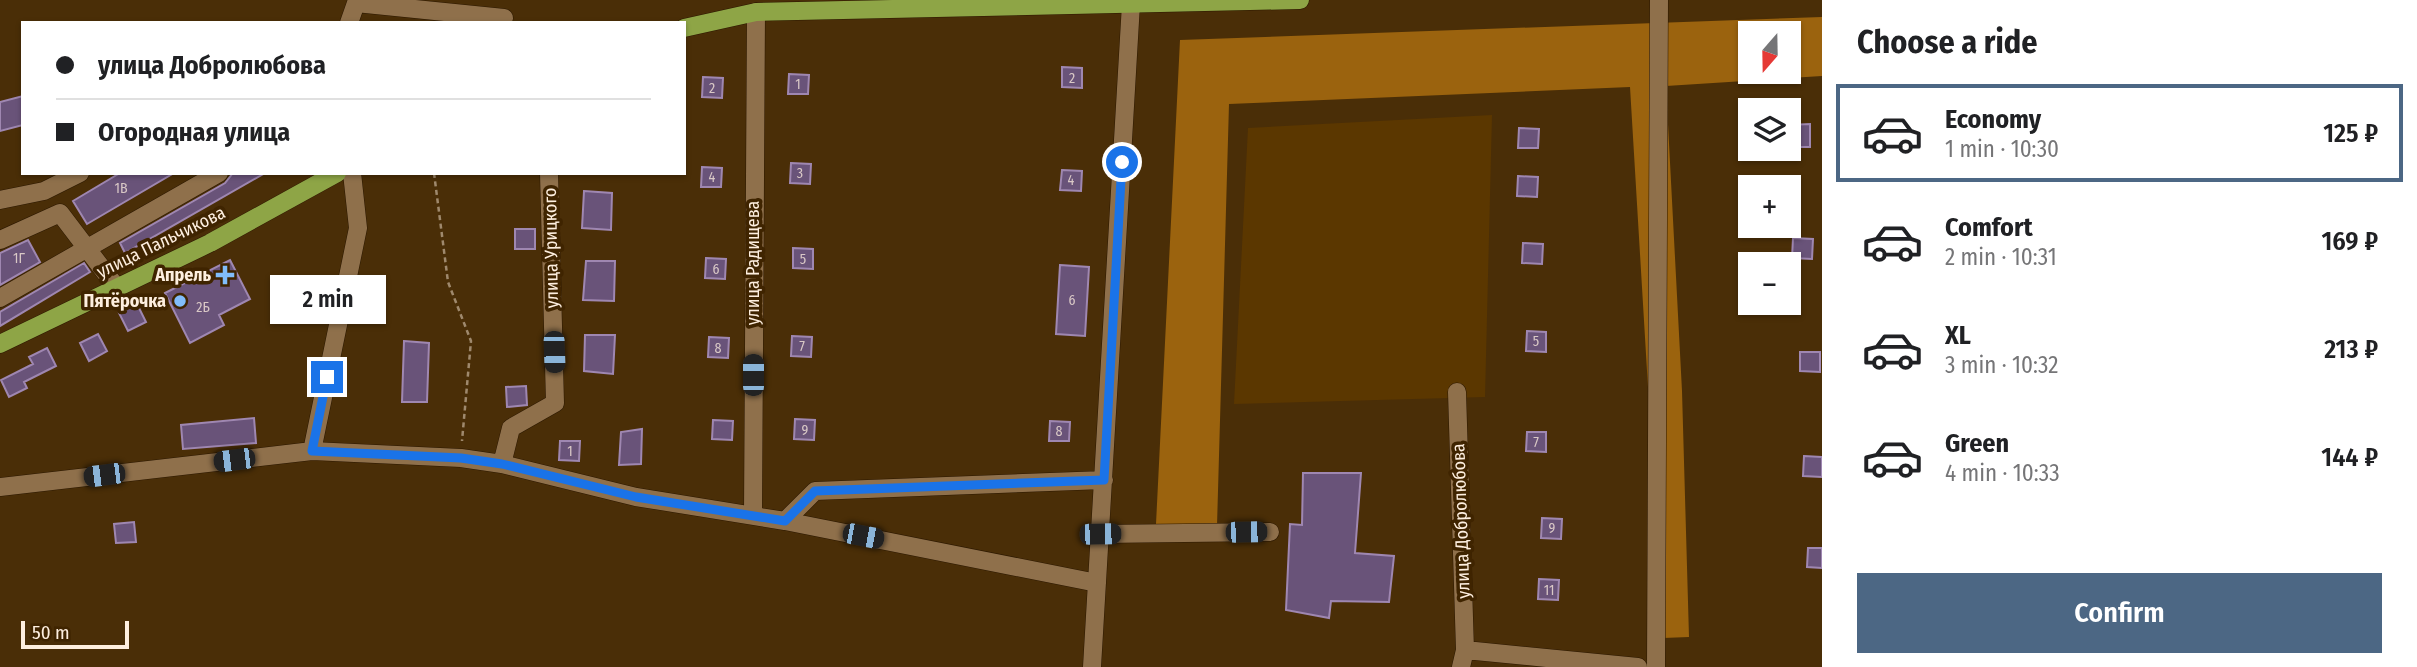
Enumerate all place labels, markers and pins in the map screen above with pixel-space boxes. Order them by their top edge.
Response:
place label: Апрель [154,264,211,286]
marker: Апрель [217,267,233,283]
place label: Пятёрочка [84,290,166,312]
marker: Пятёрочка [172,293,188,309]

